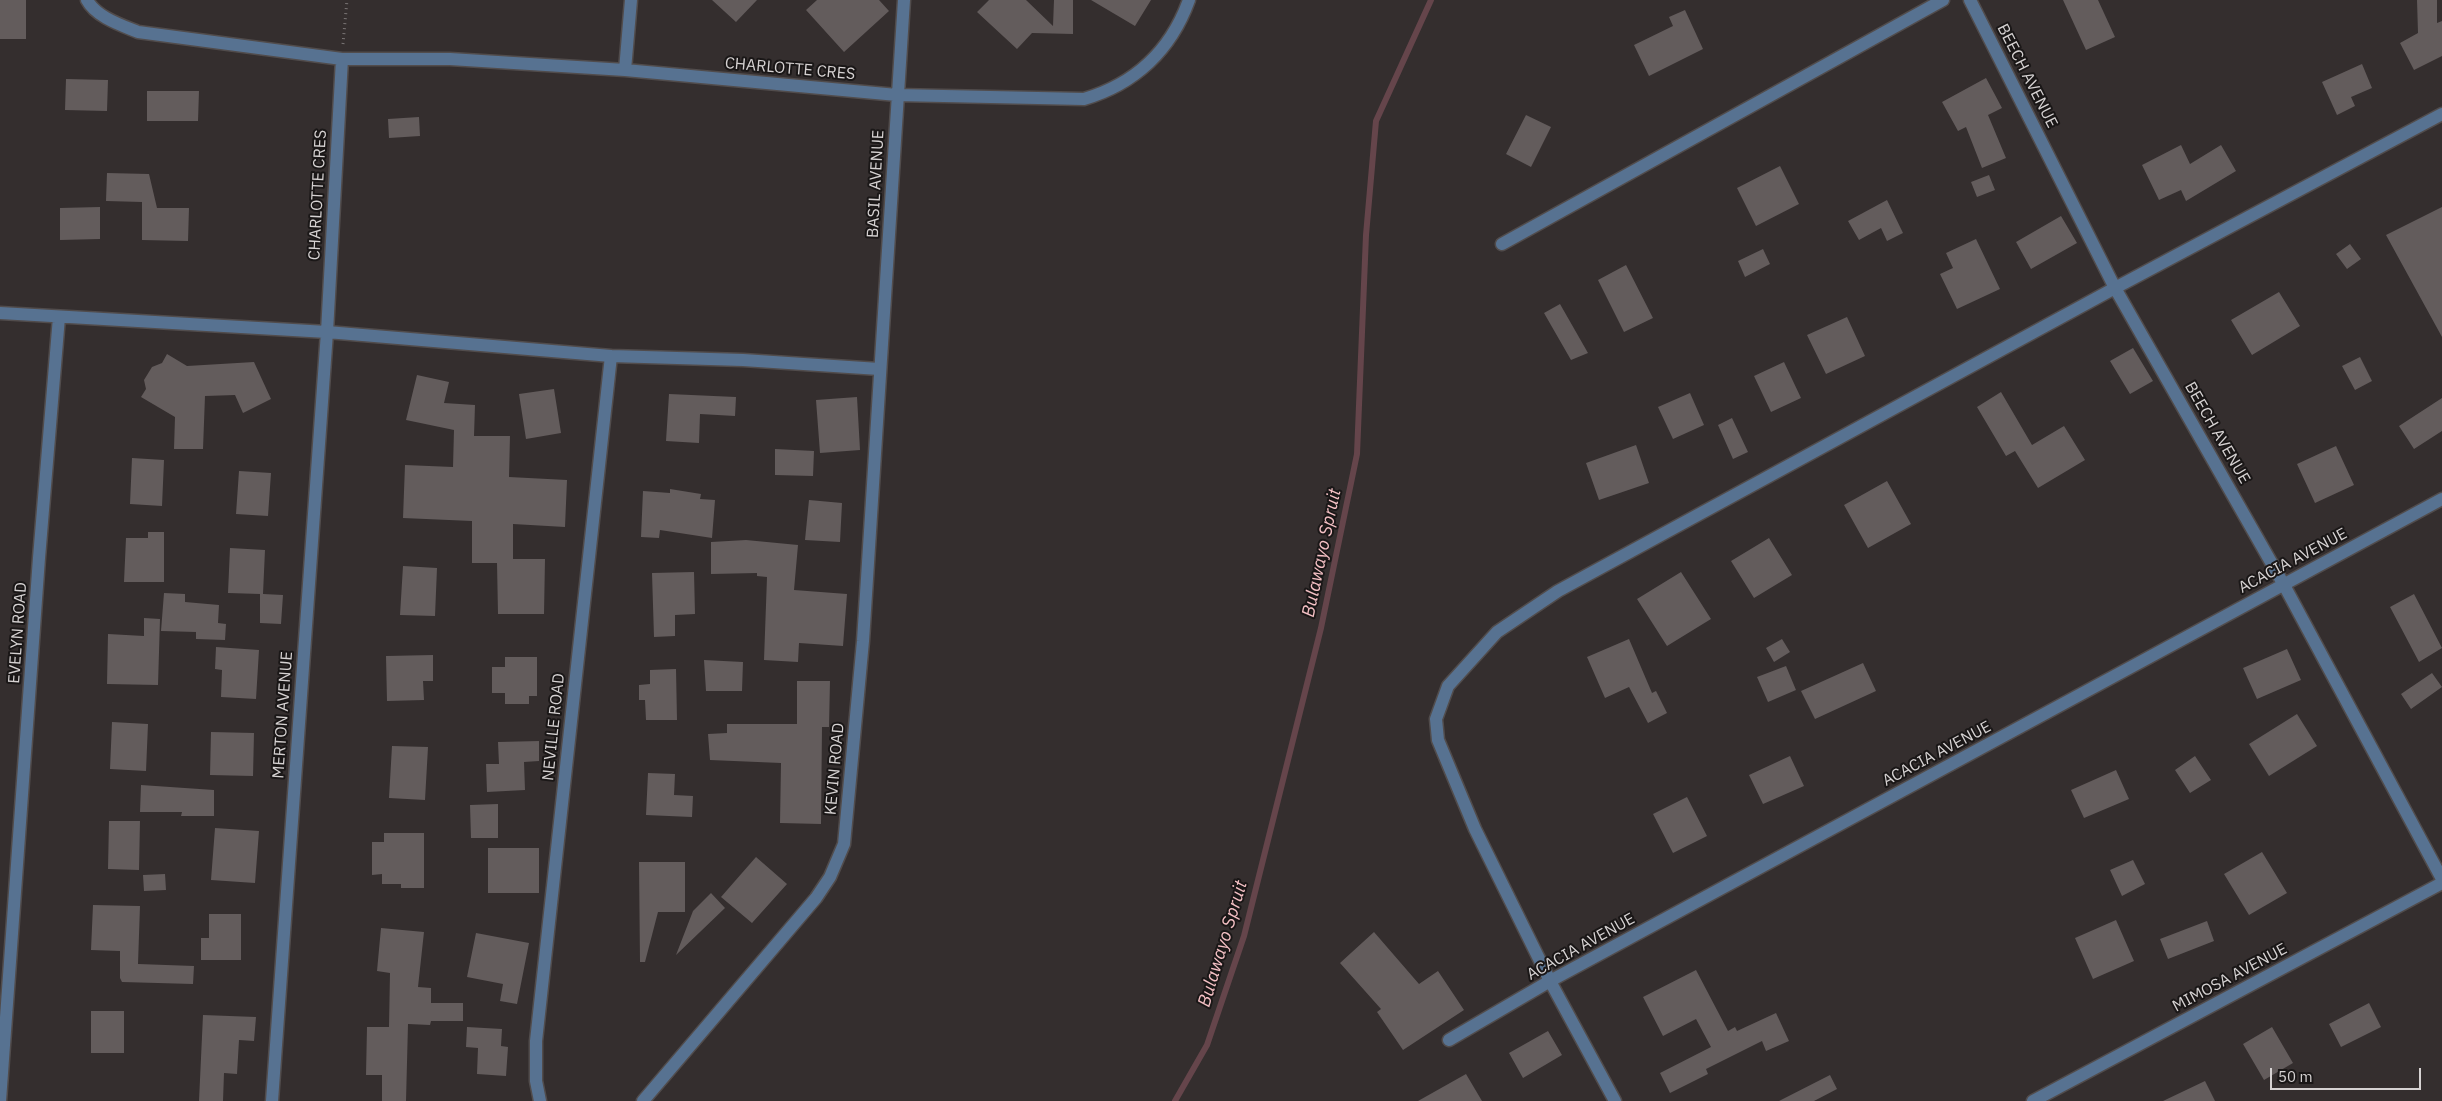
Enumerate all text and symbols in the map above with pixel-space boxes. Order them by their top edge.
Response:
street label: BEECH AVENUE [1993,21,2061,131]
street label: CHARLOTTE CRES [724,54,856,84]
street label: CHARLOTTE CRES [305,129,331,261]
street label: BASIL AVENUE [864,129,888,239]
street label: BEECH AVENUE [2180,379,2254,487]
water label: Bulawayo Spruit [1298,487,1346,619]
street label: ACACIA AVENUE [2235,524,2351,598]
street label: EVELYN ROAD [5,582,31,684]
street label: MERTON AVENUE [269,651,297,779]
street label: NEVILLE ROAD [539,672,569,782]
street label: ACACIA AVENUE [1879,717,1995,791]
street label: KEVIN ROAD [821,722,849,816]
water label: Bulawayo Spruit [1194,878,1252,1010]
street label: ACACIA AVENUE [1524,909,1638,985]
street label: MIMOSA AVENUE [2169,940,2291,1016]
scale bar [2272,1058,2423,1090]
text: 50 m [2278,1067,2313,1086]

